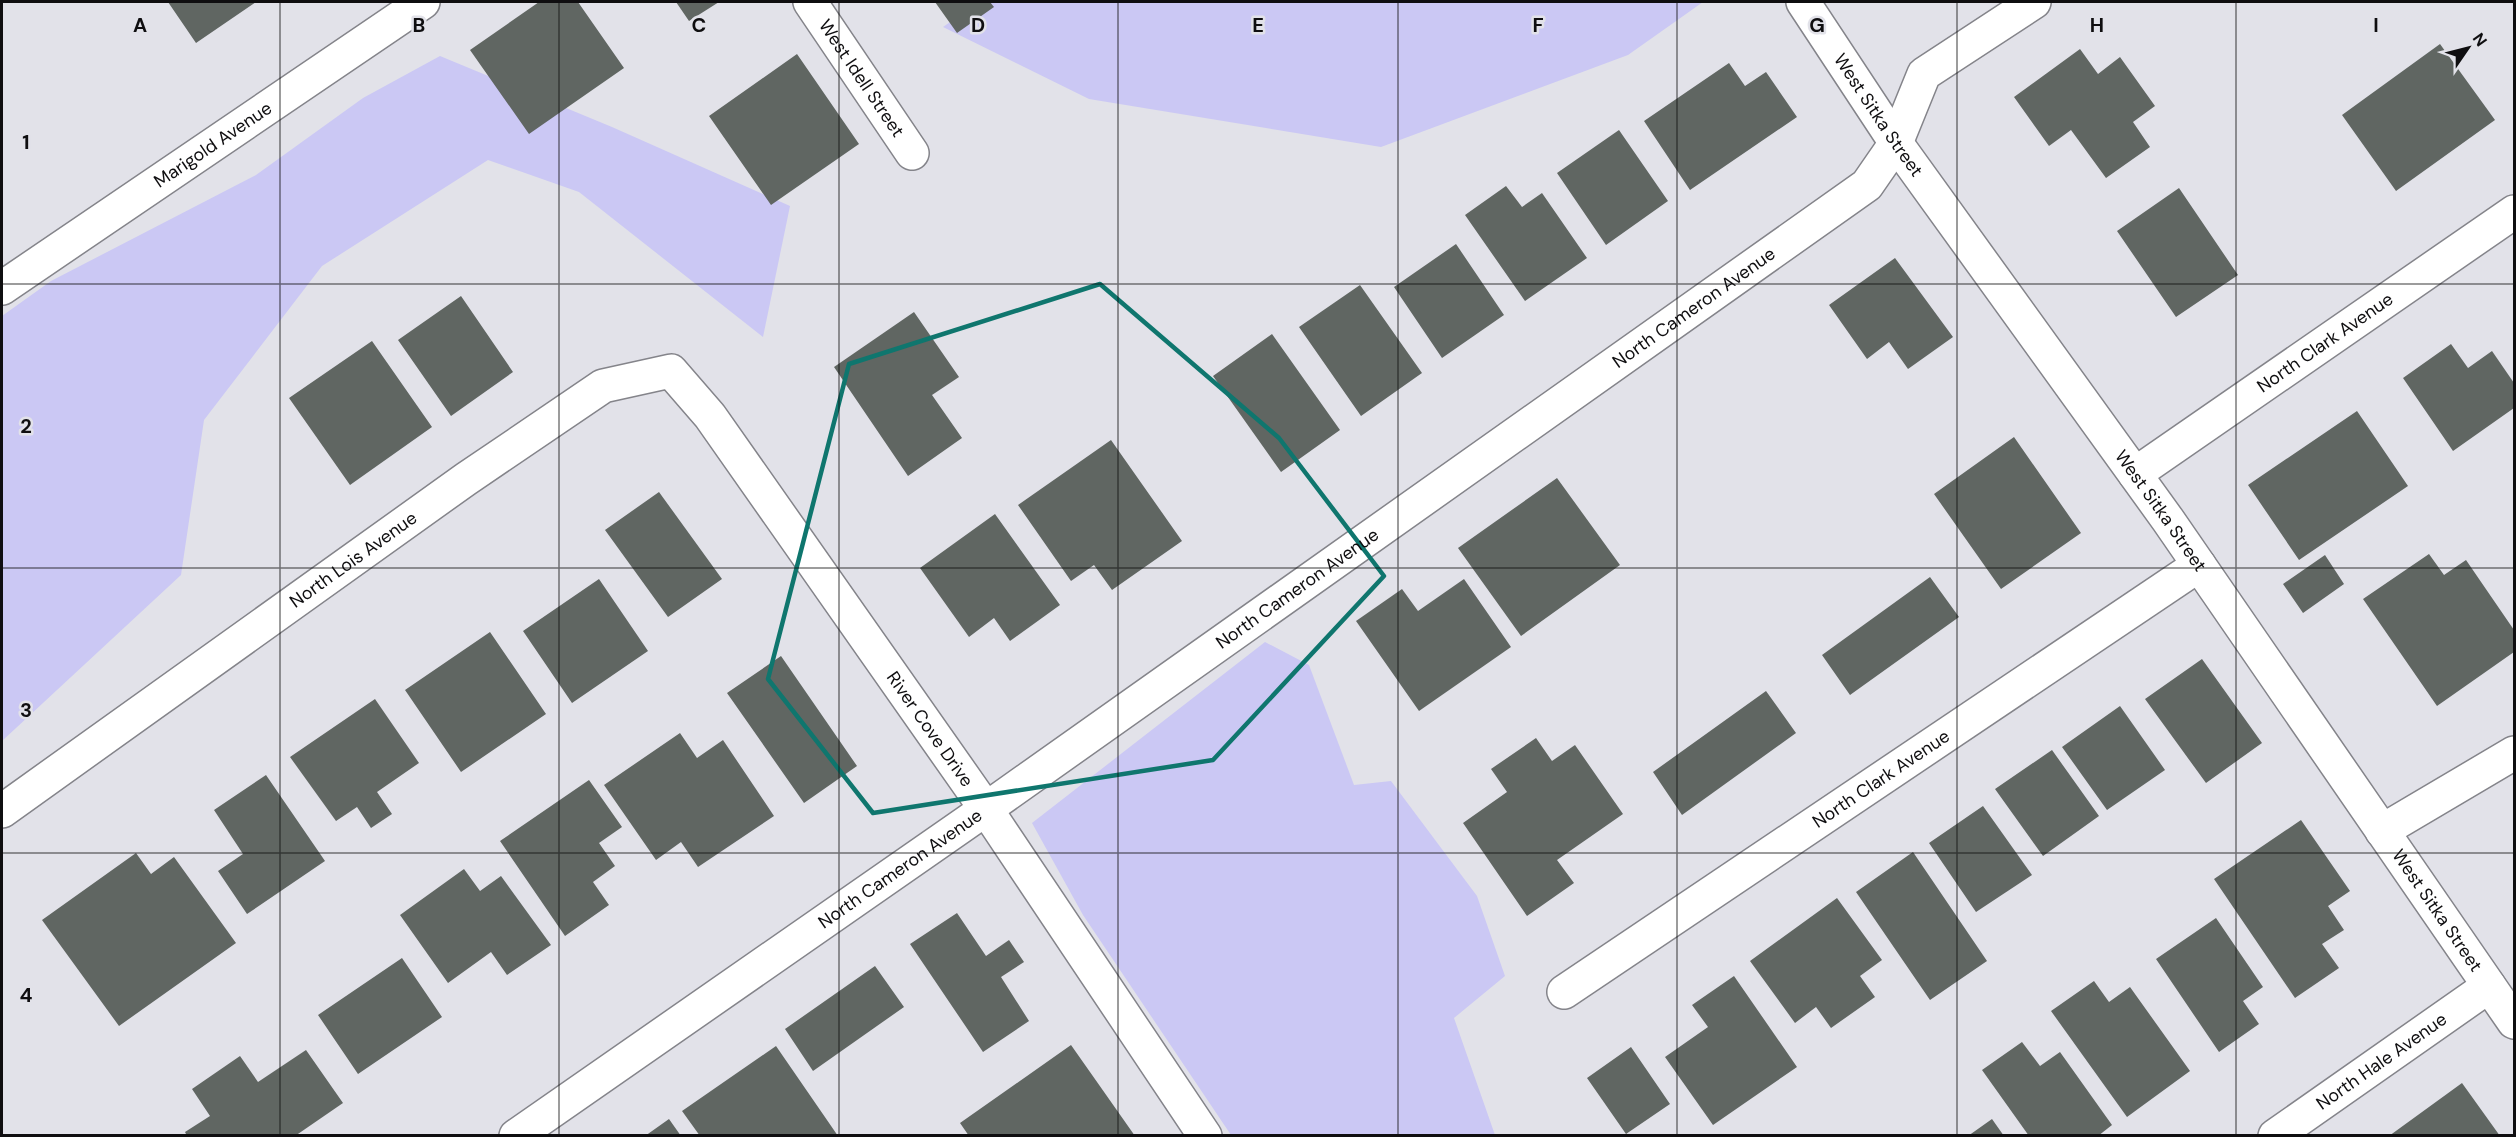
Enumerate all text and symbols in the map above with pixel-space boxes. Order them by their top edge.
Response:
text: A [133,12,147,38]
text: B [413,12,425,38]
text: C [692,12,706,38]
text: D [971,12,985,38]
text: E [1252,12,1264,38]
text: F [1532,12,1544,38]
text: G [1809,12,1825,38]
text: H [2090,12,2104,38]
text: I [2373,12,2379,38]
street label: West Idell Street [813,15,910,142]
north arrow [2438,18,2498,78]
text: N [2468,29,2492,50]
street label: West Sitka Street [1828,49,1929,182]
street label: Marigold Avenue [149,96,277,193]
text: 1 [22,129,30,155]
street label: North Cameron Avenue [1608,242,1780,374]
street label: North Clark Avenue [2252,287,2398,398]
text: 2 [20,413,32,439]
street label: West Sitka Street [2109,445,2212,576]
street label: North Lois Avenue [285,506,422,613]
street label: North Cameron Avenue [1211,523,1384,655]
street label: River Cove Drive [881,667,979,792]
text: 3 [20,697,32,723]
street label: North Clark Avenue [1808,724,1954,834]
street label: North Cameron Avenue [814,803,987,934]
street label: West Sitka Street [2386,844,2488,976]
text: 4 [20,982,33,1008]
street label: North Hale Avenue [2311,1007,2452,1116]

